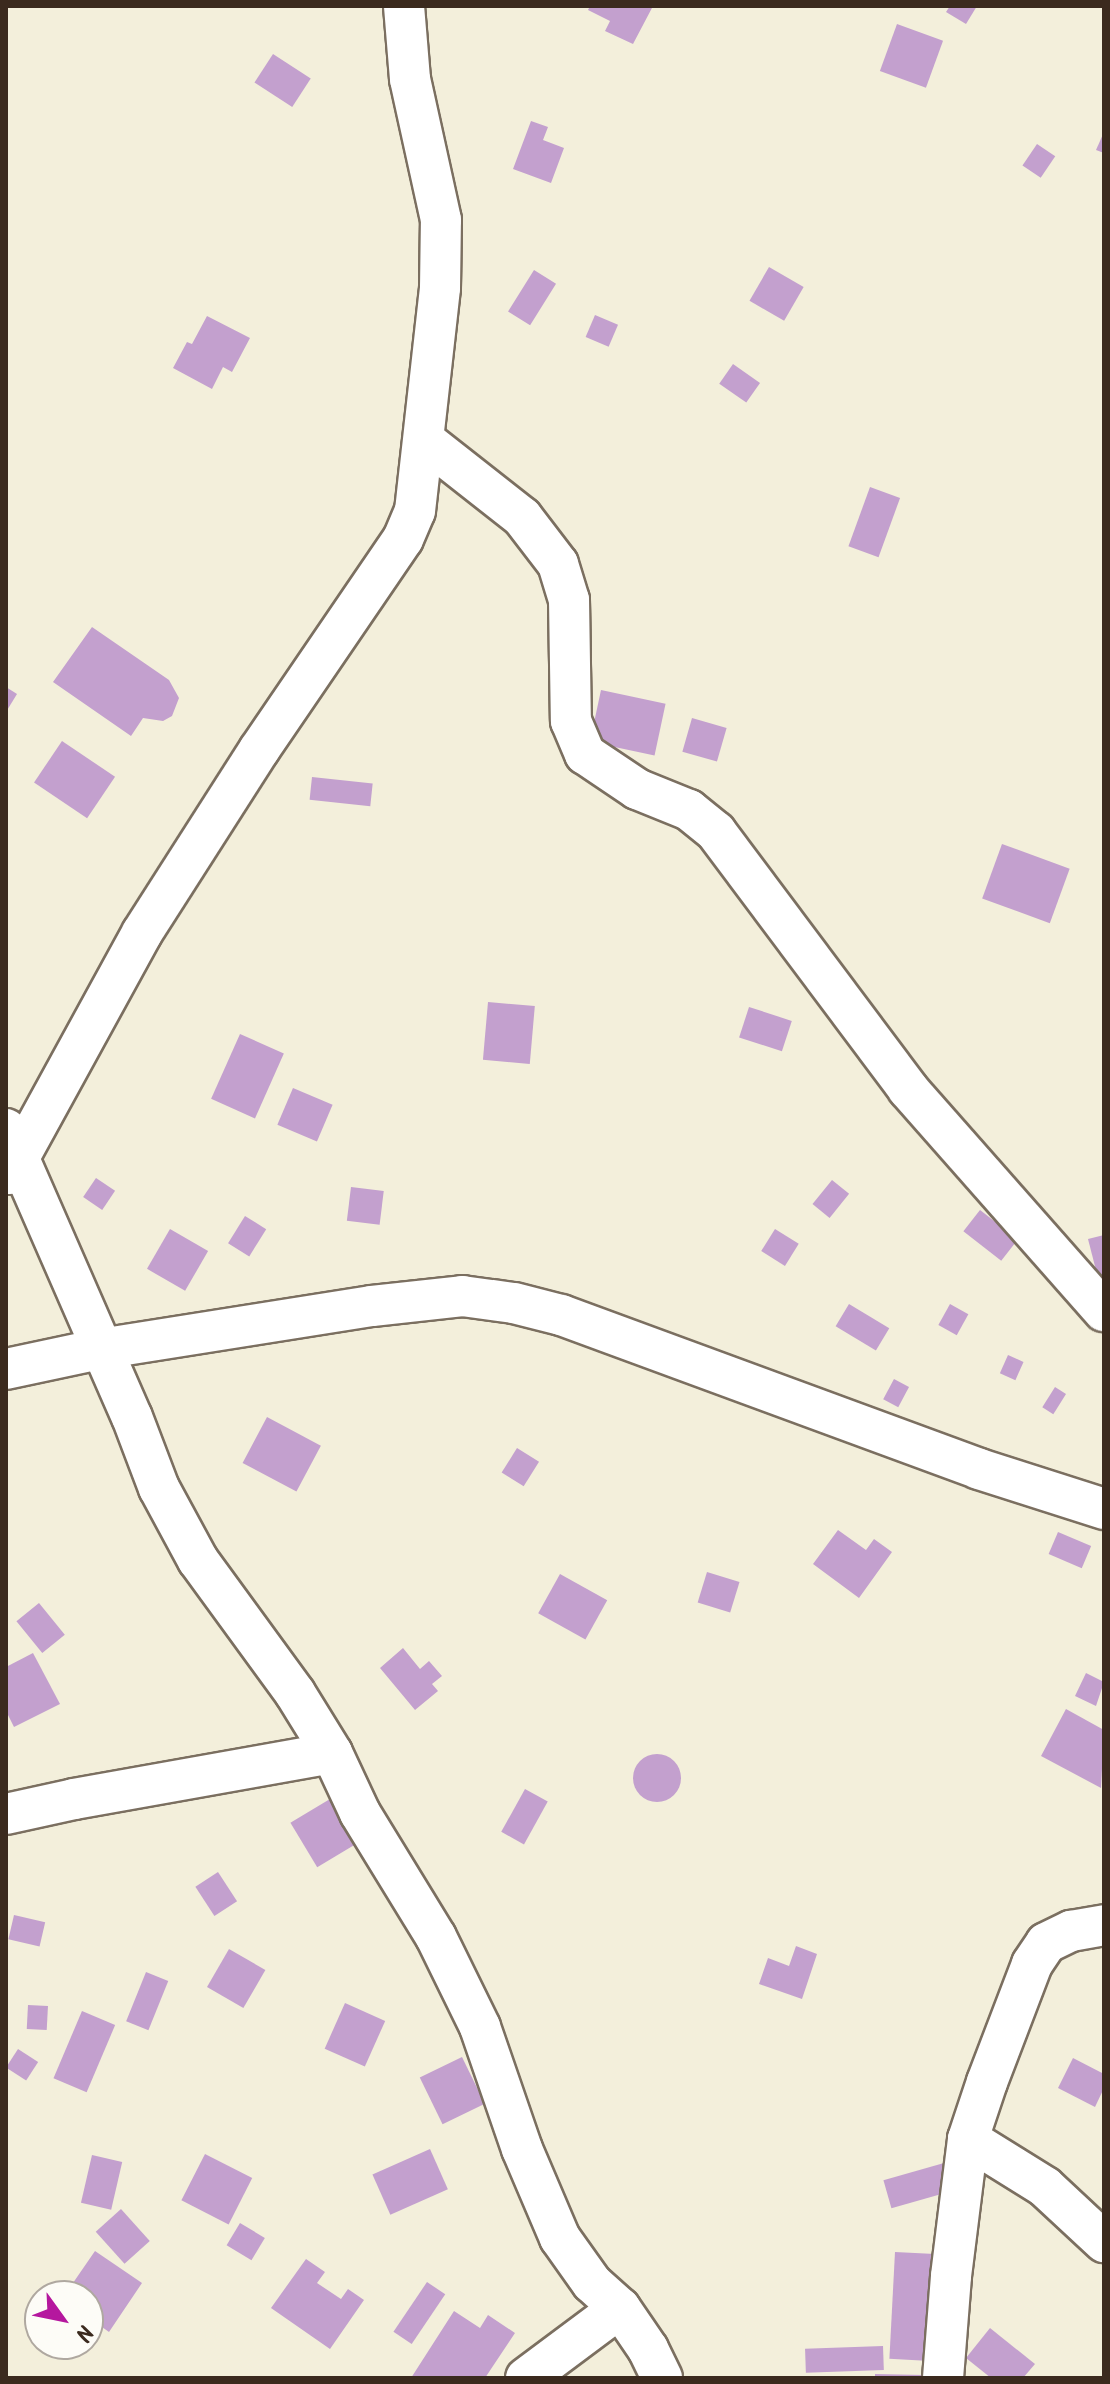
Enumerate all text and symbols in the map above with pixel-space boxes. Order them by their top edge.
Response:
north arrow [24,2280,104,2360]
text: N [64,2317,101,2348]

